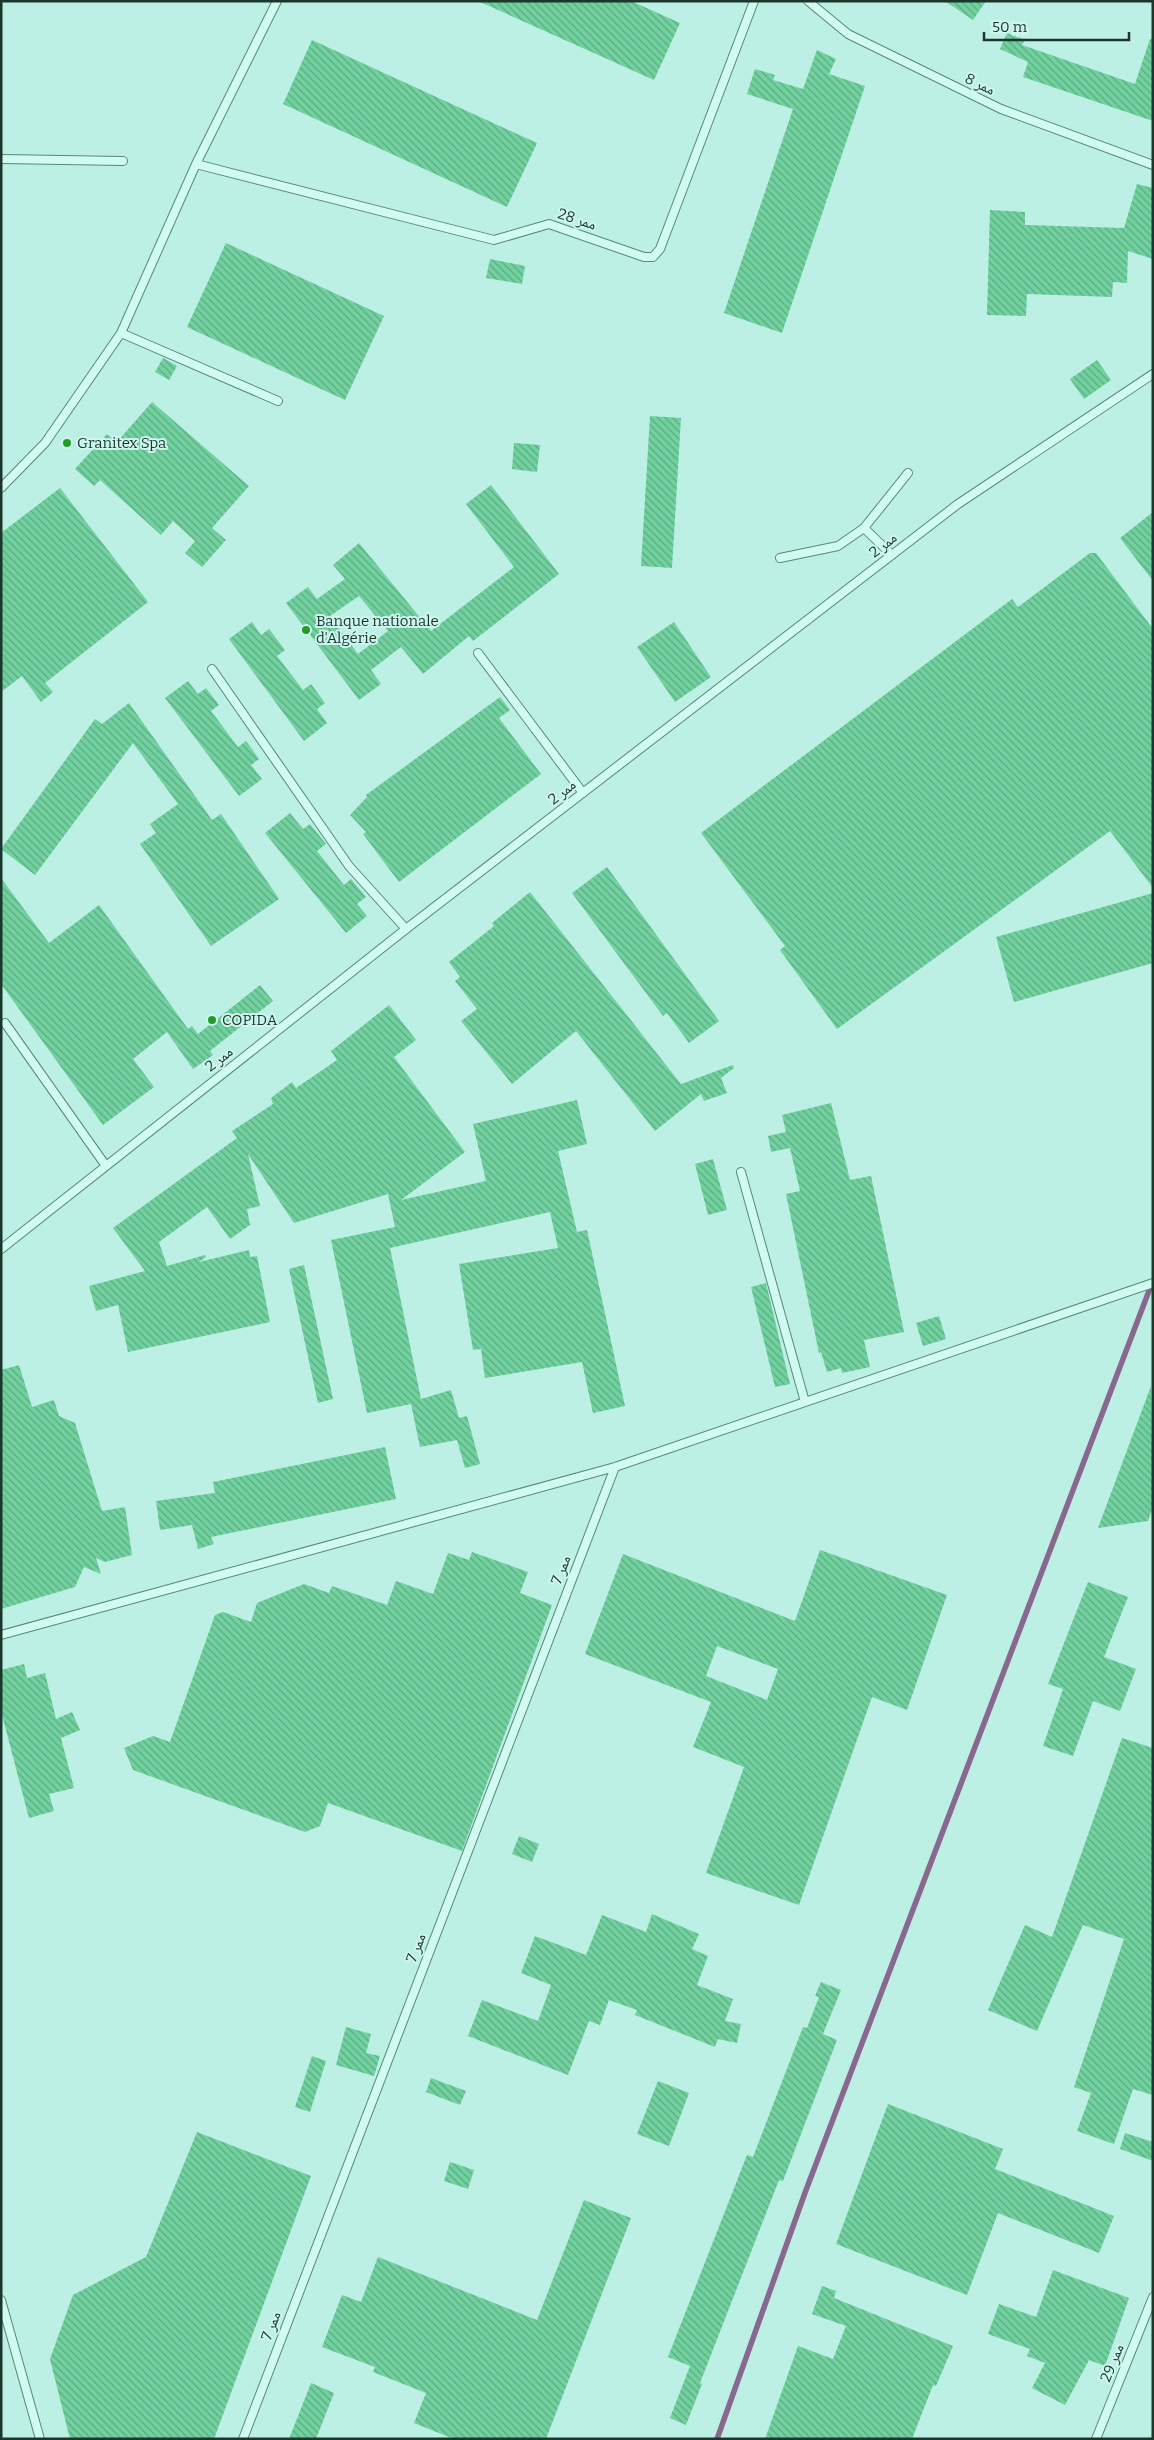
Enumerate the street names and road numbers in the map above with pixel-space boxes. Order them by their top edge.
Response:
street label: ممر 8 [962,69,998,99]
street label: ممر 28 [556,204,599,234]
street label: ممر 2 [866,528,901,561]
street label: ممر 2 [545,775,580,808]
street label: ممر 2 [202,1042,237,1075]
street label: ممر 7 [547,1553,575,1587]
street label: ممر 7 [402,1931,430,1965]
street label: ممر 7 [257,2309,285,2343]
street label: ممر 29 [1096,2341,1128,2384]

